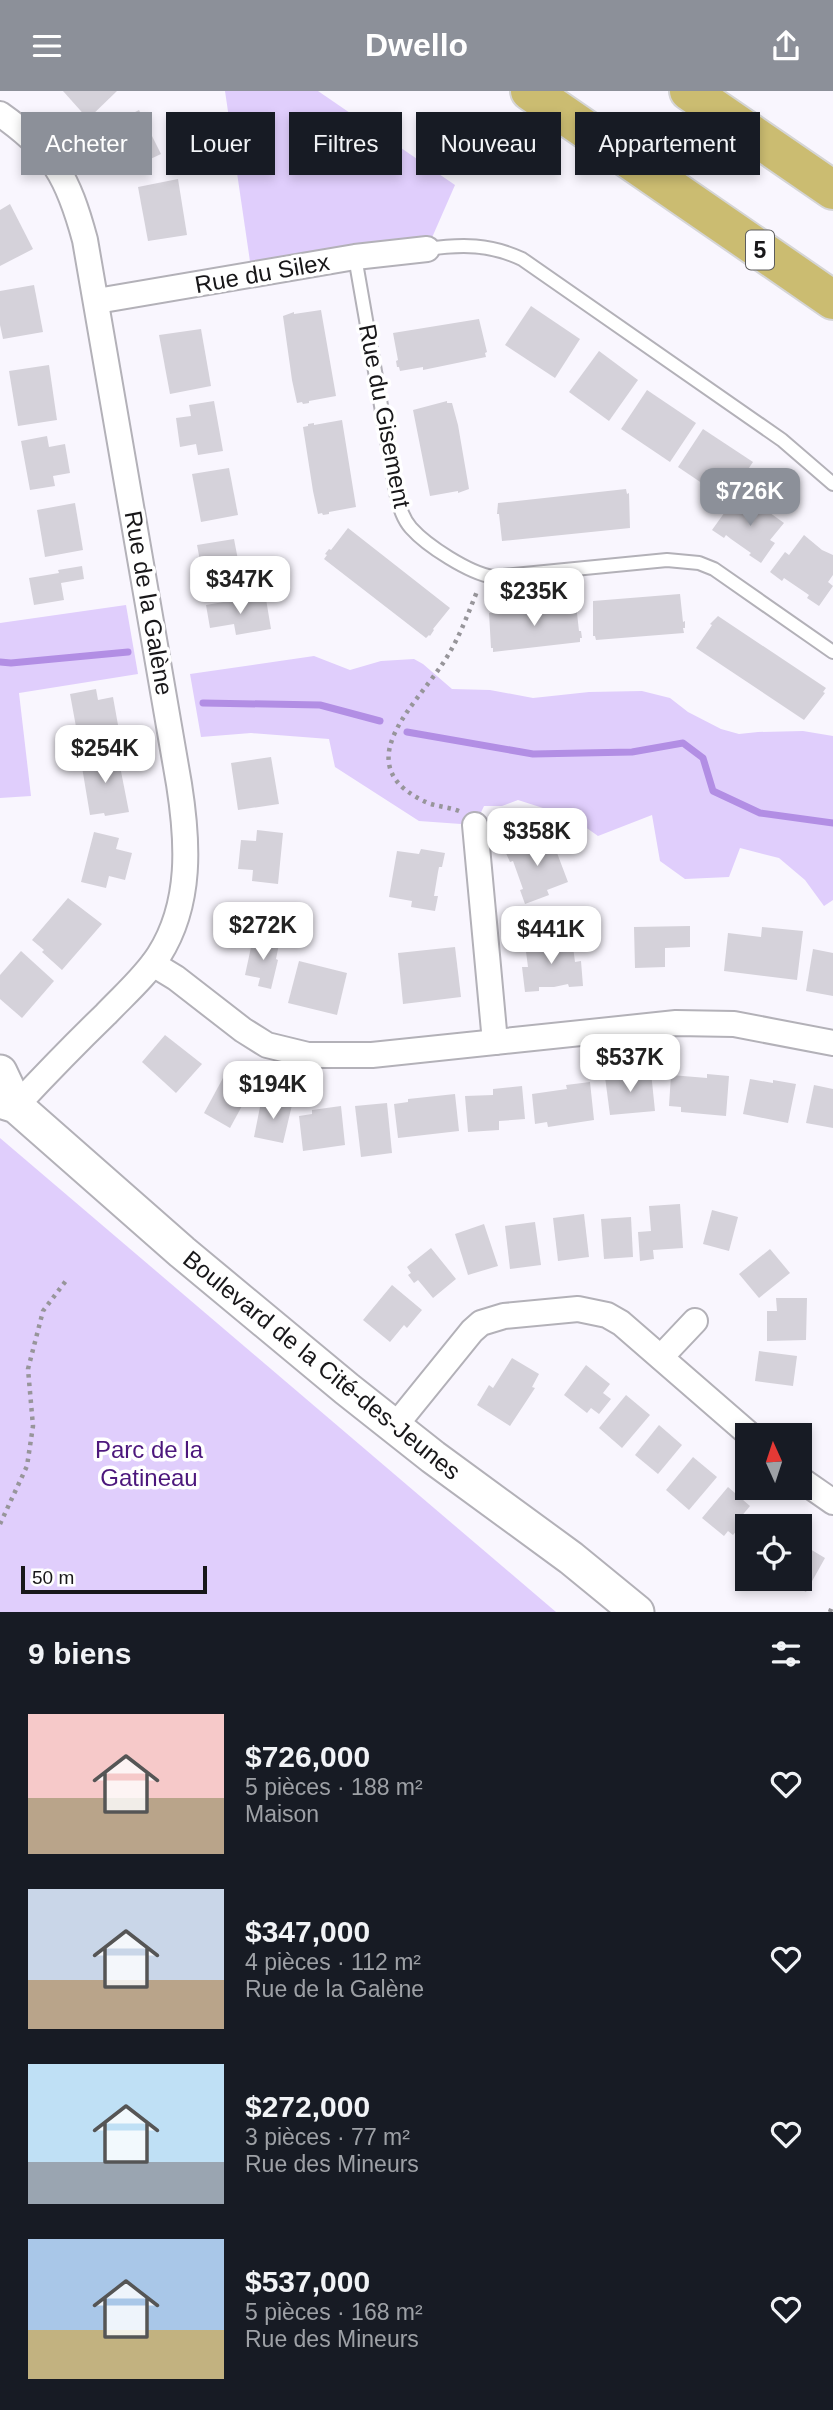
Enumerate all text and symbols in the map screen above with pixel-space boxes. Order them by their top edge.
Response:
icon: menu [28,27,66,65]
text: Dwello [365,27,468,63]
icon: share [767,27,805,65]
chip: Acheter [21,112,152,175]
chip: Louer [166,112,275,175]
chip: Filtres [289,112,402,175]
chip: Nouveau [416,112,561,175]
chip: Appartement [575,112,760,175]
road number: 5 [746,231,774,269]
street label: Rue du Silex [193,248,331,298]
street label: Rue du Gisement [354,322,416,511]
pin: $726K [701,469,799,528]
text: $726K [716,478,784,504]
street label: Rue de la Galène [119,509,179,697]
pin: $347K [191,557,289,616]
text: $347K [206,566,274,592]
pin: $235K [485,568,583,628]
text: $235K [500,578,568,604]
pin: $254K [56,725,154,785]
text: $254K [71,735,139,761]
pin: $358K [488,809,586,868]
text: $358K [503,818,571,844]
pin: $272K [214,903,312,962]
pin: $441K [502,907,600,966]
text: $272K [229,912,297,938]
text: $441K [517,916,585,942]
pin: $537K [581,1035,679,1094]
text: $537K [596,1044,664,1070]
pin: $194K [224,1061,322,1121]
text: $194K [239,1071,307,1097]
street label: Boulevard de la Cité-des-Jeunes [178,1245,466,1485]
north arrow [735,1423,812,1500]
map controls [735,1423,812,1591]
park label: Parc de la Gatineau [95,1436,204,1491]
button: locate [735,1514,812,1591]
scale bar [21,1563,206,1595]
text: 50 m [32,1567,74,1588]
icon: filters [767,1635,805,1673]
text: 9 biens [28,1637,131,1670]
text: $726,000 [245,1740,370,1773]
icon: home [84,1742,168,1826]
icon: heart [767,1765,805,1803]
text: 5 pièces · 188 m² [245,1774,423,1800]
text: Maison [245,1801,319,1827]
text: $347,000 [245,1915,370,1948]
icon: home [84,1917,168,2001]
icon: heart [767,1940,805,1978]
text: 4 pièces · 112 m² [245,1949,421,1975]
text: Rue de la Galène [245,1976,424,2002]
text: $272,000 [245,2090,370,2123]
icon: home [84,2092,168,2176]
icon: heart [767,2115,805,2153]
text: 3 pièces · 77 m² [245,2124,410,2150]
text: Rue des Mineurs [245,2151,419,2177]
text: $537,000 [245,2265,370,2298]
icon: home [84,2267,168,2351]
icon: heart [767,2290,805,2328]
text: 5 pièces · 168 m² [245,2299,423,2325]
text: Rue des Mineurs [245,2326,419,2352]

